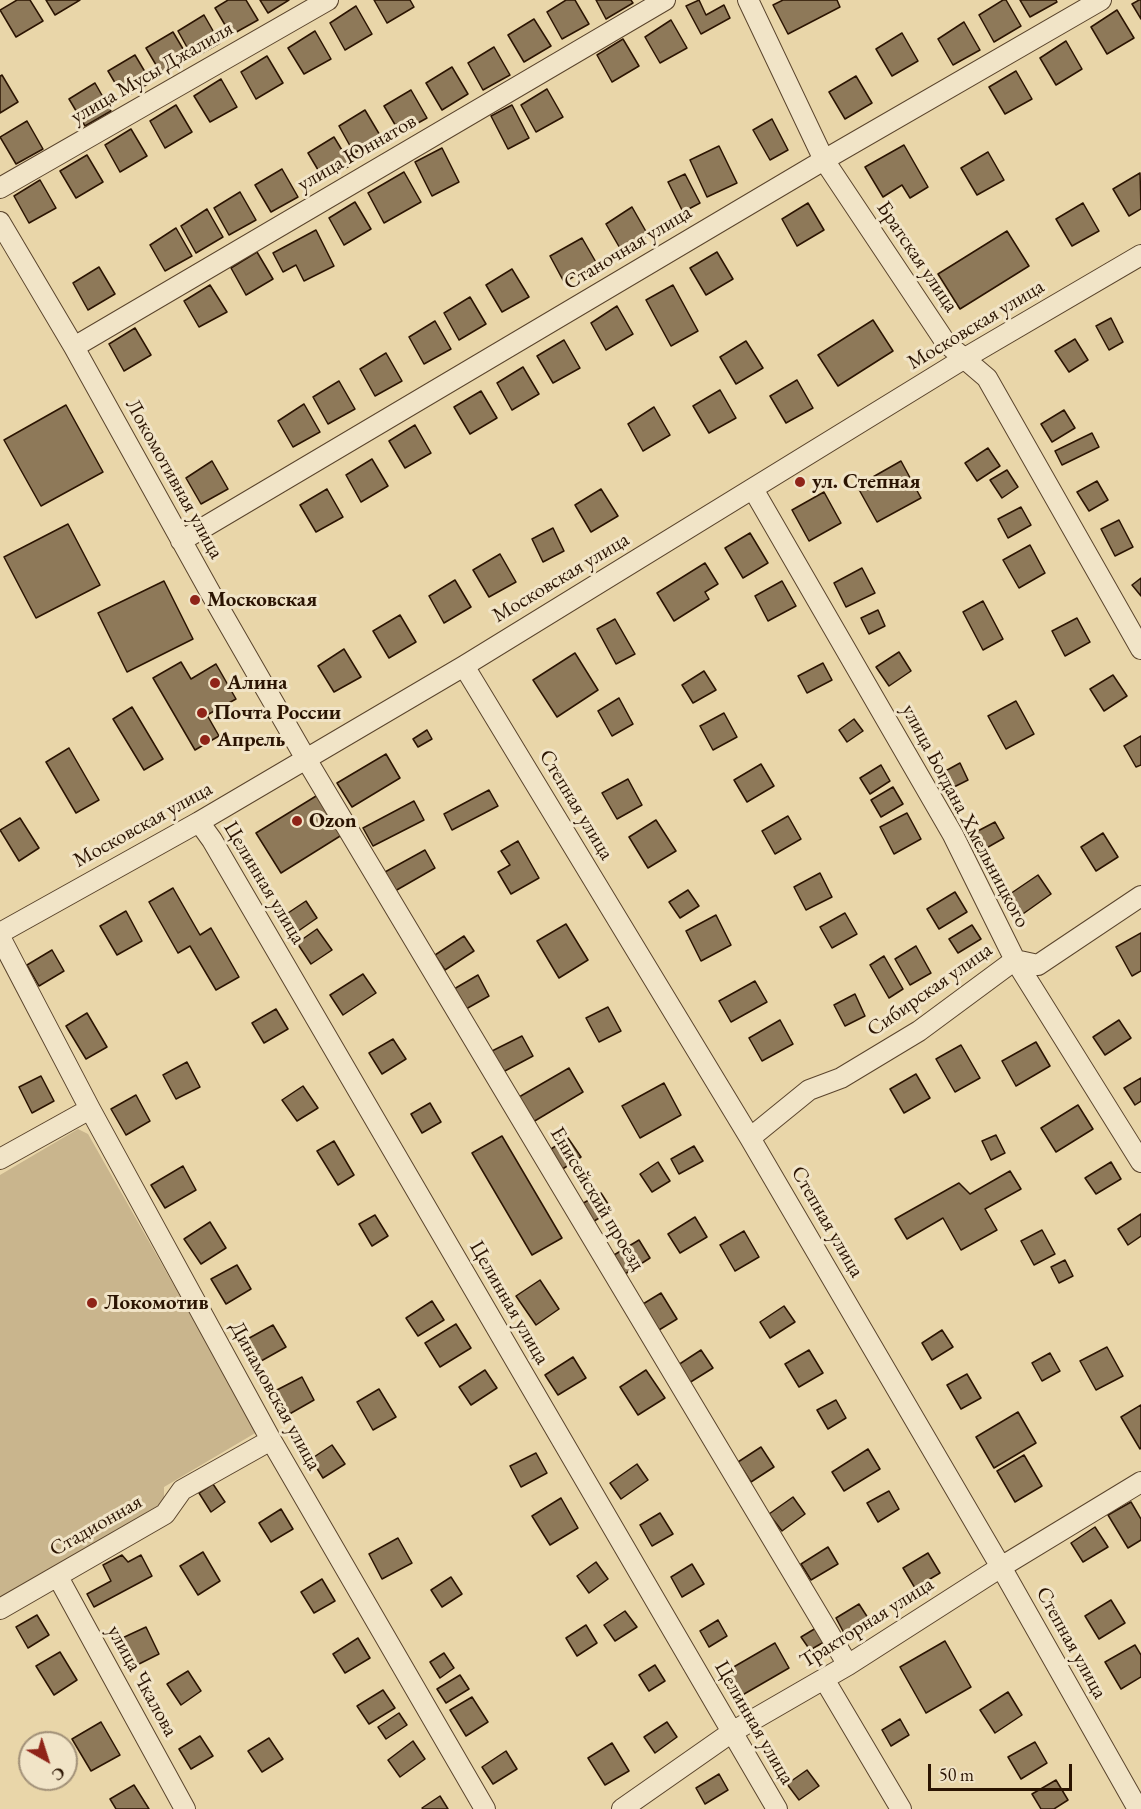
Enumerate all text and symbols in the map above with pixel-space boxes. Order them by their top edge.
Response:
street label: улица Мусы Джалиля [66,16,238,130]
street label: улица Юннатов [293,109,421,197]
street label: Братская улица [871,197,963,317]
street label: Станочная улица [560,200,696,296]
street label: Московская улица [903,274,1049,376]
street label: Локомотивная улица [120,395,228,563]
place label: ул. Степная [812,469,920,495]
marker: ул. Степная [793,475,807,489]
street label: Московская улица [488,527,634,629]
place label: Московская [207,587,317,613]
marker: Московская [188,593,202,607]
place label: Алина [227,670,287,696]
marker: Алина [208,676,222,690]
place label: Почта России [214,700,341,726]
street label: улица Богдана Хмельницкого [895,700,1035,932]
marker: Почта России [195,706,209,720]
place label: Апрель [217,727,285,753]
marker: Апрель [198,733,212,747]
street label: Степная улица [533,745,619,865]
street label: Московская улица [69,776,217,874]
place label: Ozon [309,808,357,834]
marker: Ozon [290,814,304,828]
street label: Целинная улица [218,817,310,949]
street label: Сибирская улица [863,938,997,1042]
street label: Енисейский проезд [544,1123,650,1275]
street label: Степная улица [785,1162,869,1282]
street label: Целинная улица [463,1237,555,1369]
place label: Локомотив [104,1290,209,1316]
marker: Локомотив [85,1296,99,1310]
street label: Динамовская улица [224,1317,326,1475]
street label: Стадионная [45,1489,147,1563]
street label: Тракторная улица [796,1572,938,1674]
street label: Степная улица [1030,1583,1112,1703]
street label: улица Чкалова [101,1621,183,1741]
street label: Целинная улица [708,1657,800,1789]
north arrow [18,1731,78,1791]
scale bar [931,1752,1075,1790]
text: С [47,1762,69,1786]
text: 50 m [939,1763,974,1786]

